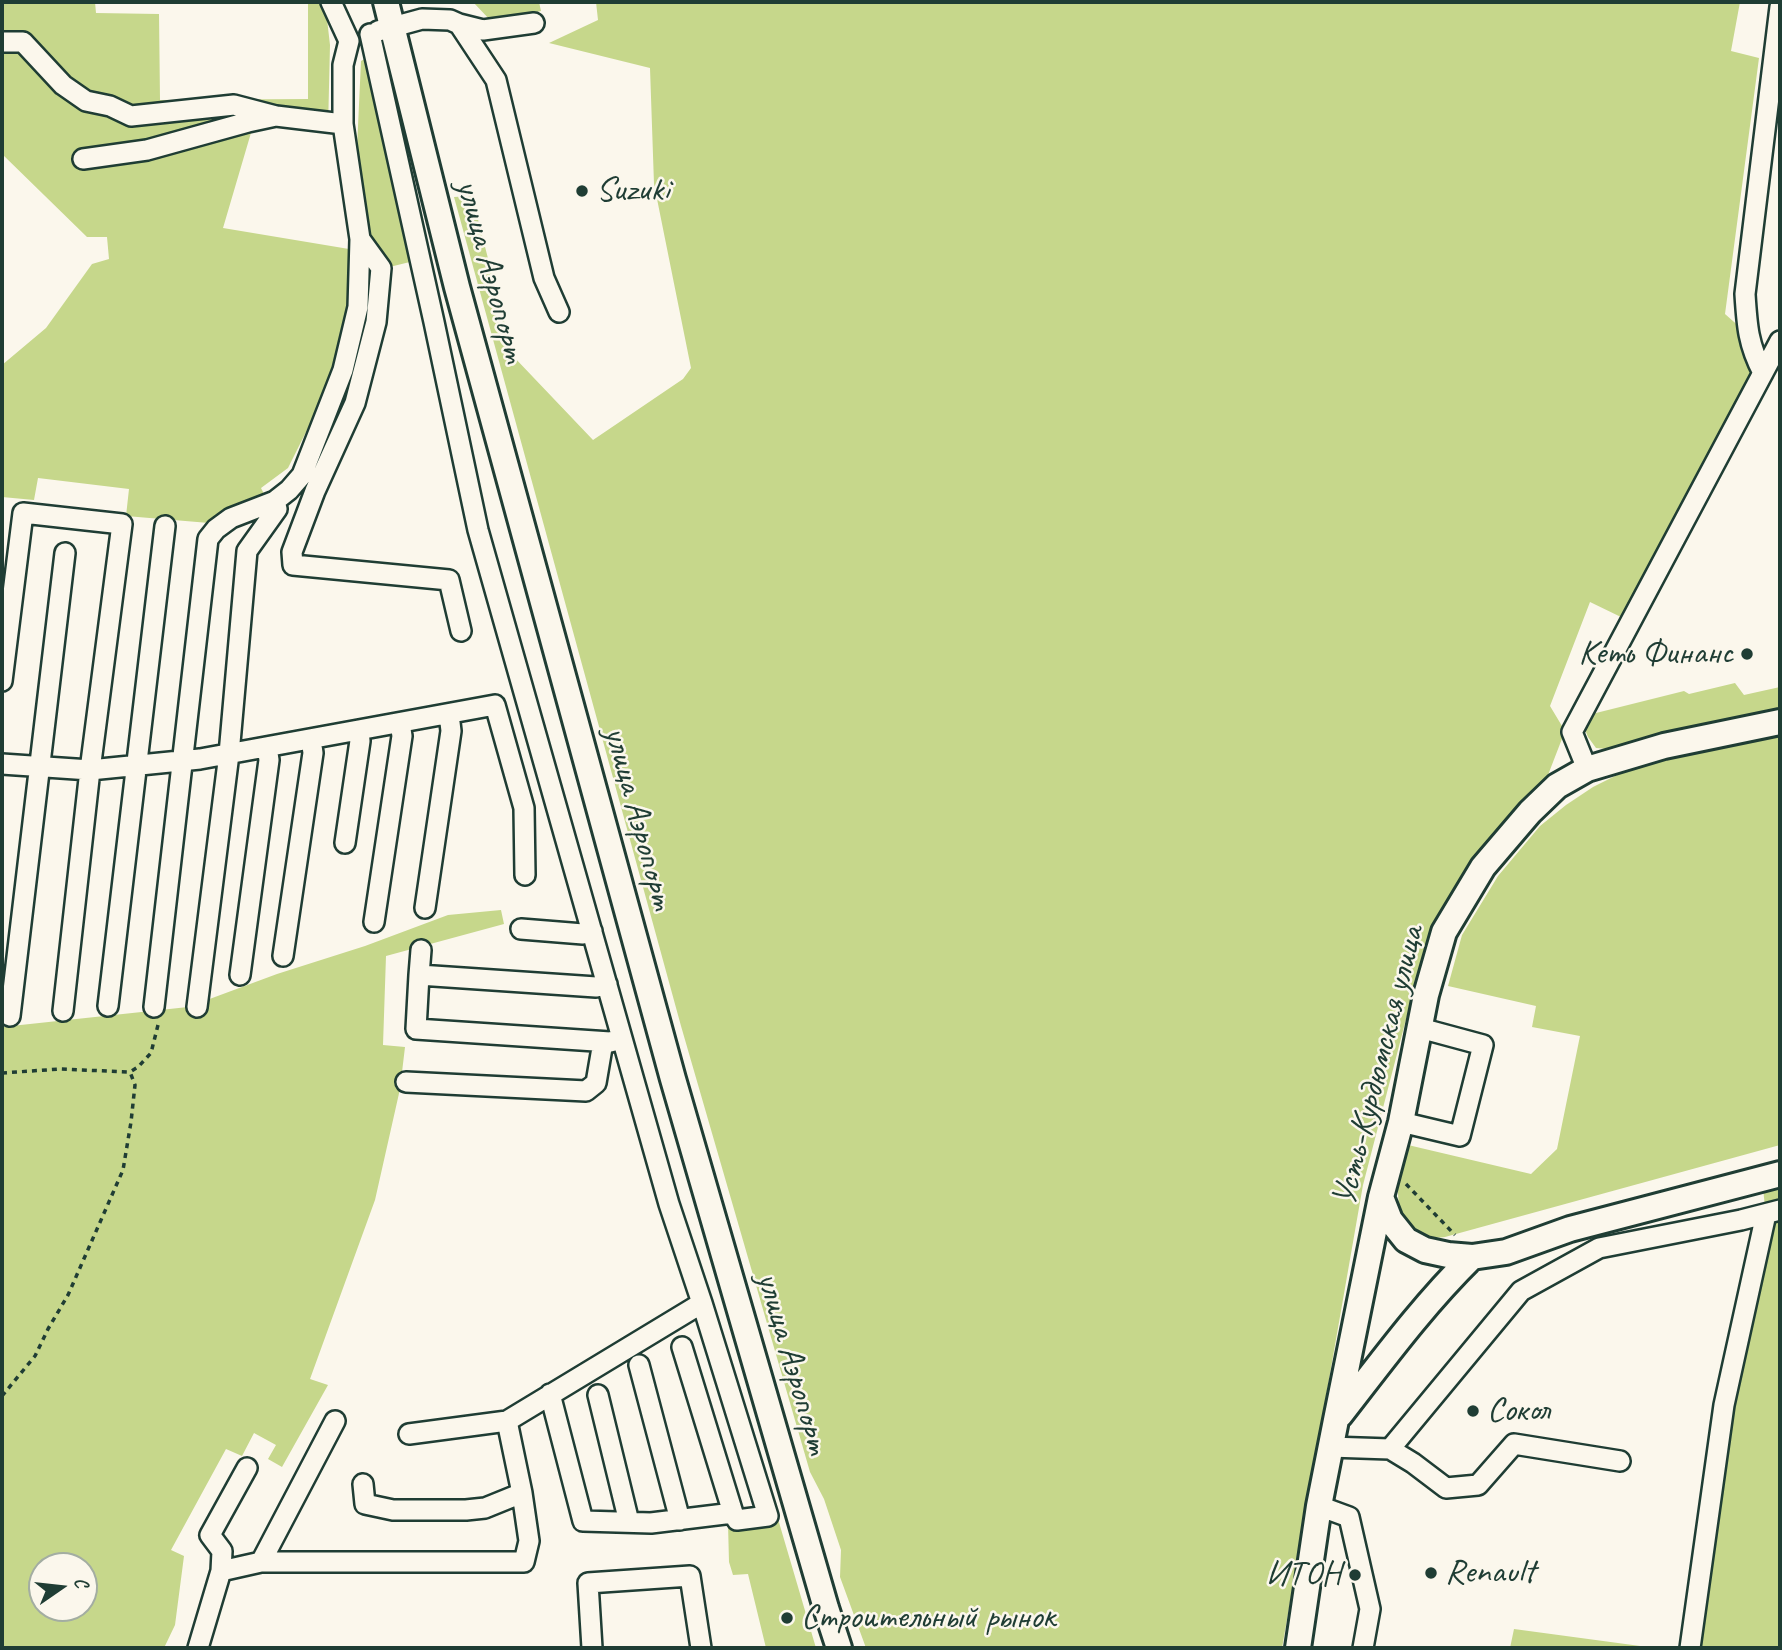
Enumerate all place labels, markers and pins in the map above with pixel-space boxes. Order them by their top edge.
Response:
place label: Suzuki [596,170,670,212]
marker: Suzuki [574,183,590,199]
place label: Кеть Финанс [1579,633,1733,675]
marker: Кеть Финанс [1739,646,1755,662]
place label: Сокол [1487,1390,1549,1432]
marker: Сокол [1465,1403,1481,1419]
place label: Renault [1445,1552,1535,1594]
place label: ИТОН [1266,1554,1341,1596]
marker: Renault [1423,1565,1439,1581]
marker: ИТОН [1347,1567,1363,1583]
place label: Строительный рынок [801,1597,1055,1639]
marker: Строительный рынок [779,1610,795,1626]

